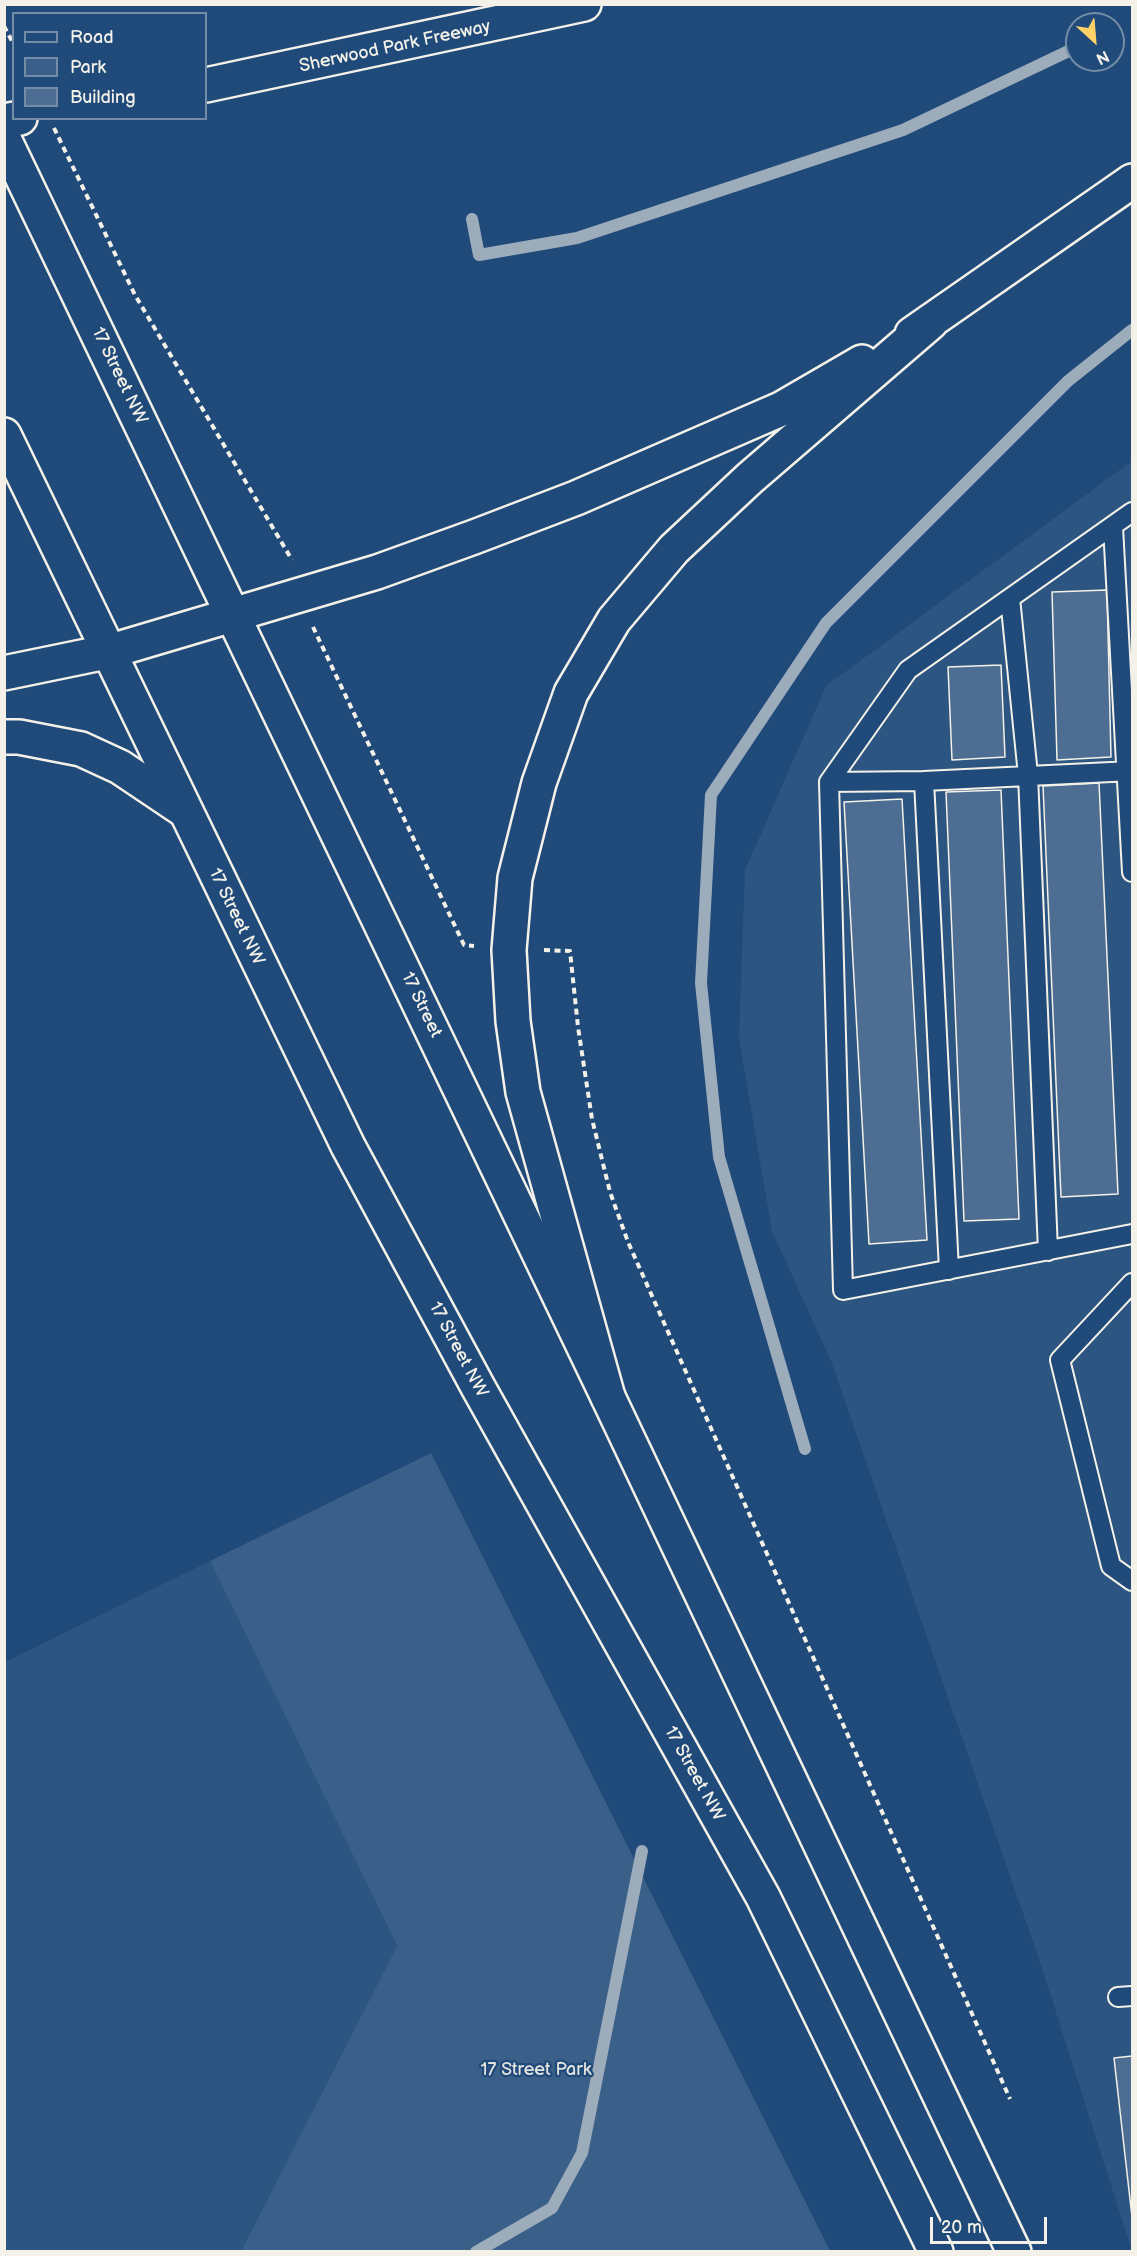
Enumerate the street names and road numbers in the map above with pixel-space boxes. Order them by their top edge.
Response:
street label: Sherwood Park Freeway [297,16,493,78]
street label: 17 Street NW [86,324,152,428]
street label: 17 Street NW [203,865,269,969]
street label: 17 Street [396,969,446,1041]
street label: 17 Street NW [424,1299,492,1401]
street label: 17 Street NW [659,1723,729,1825]

